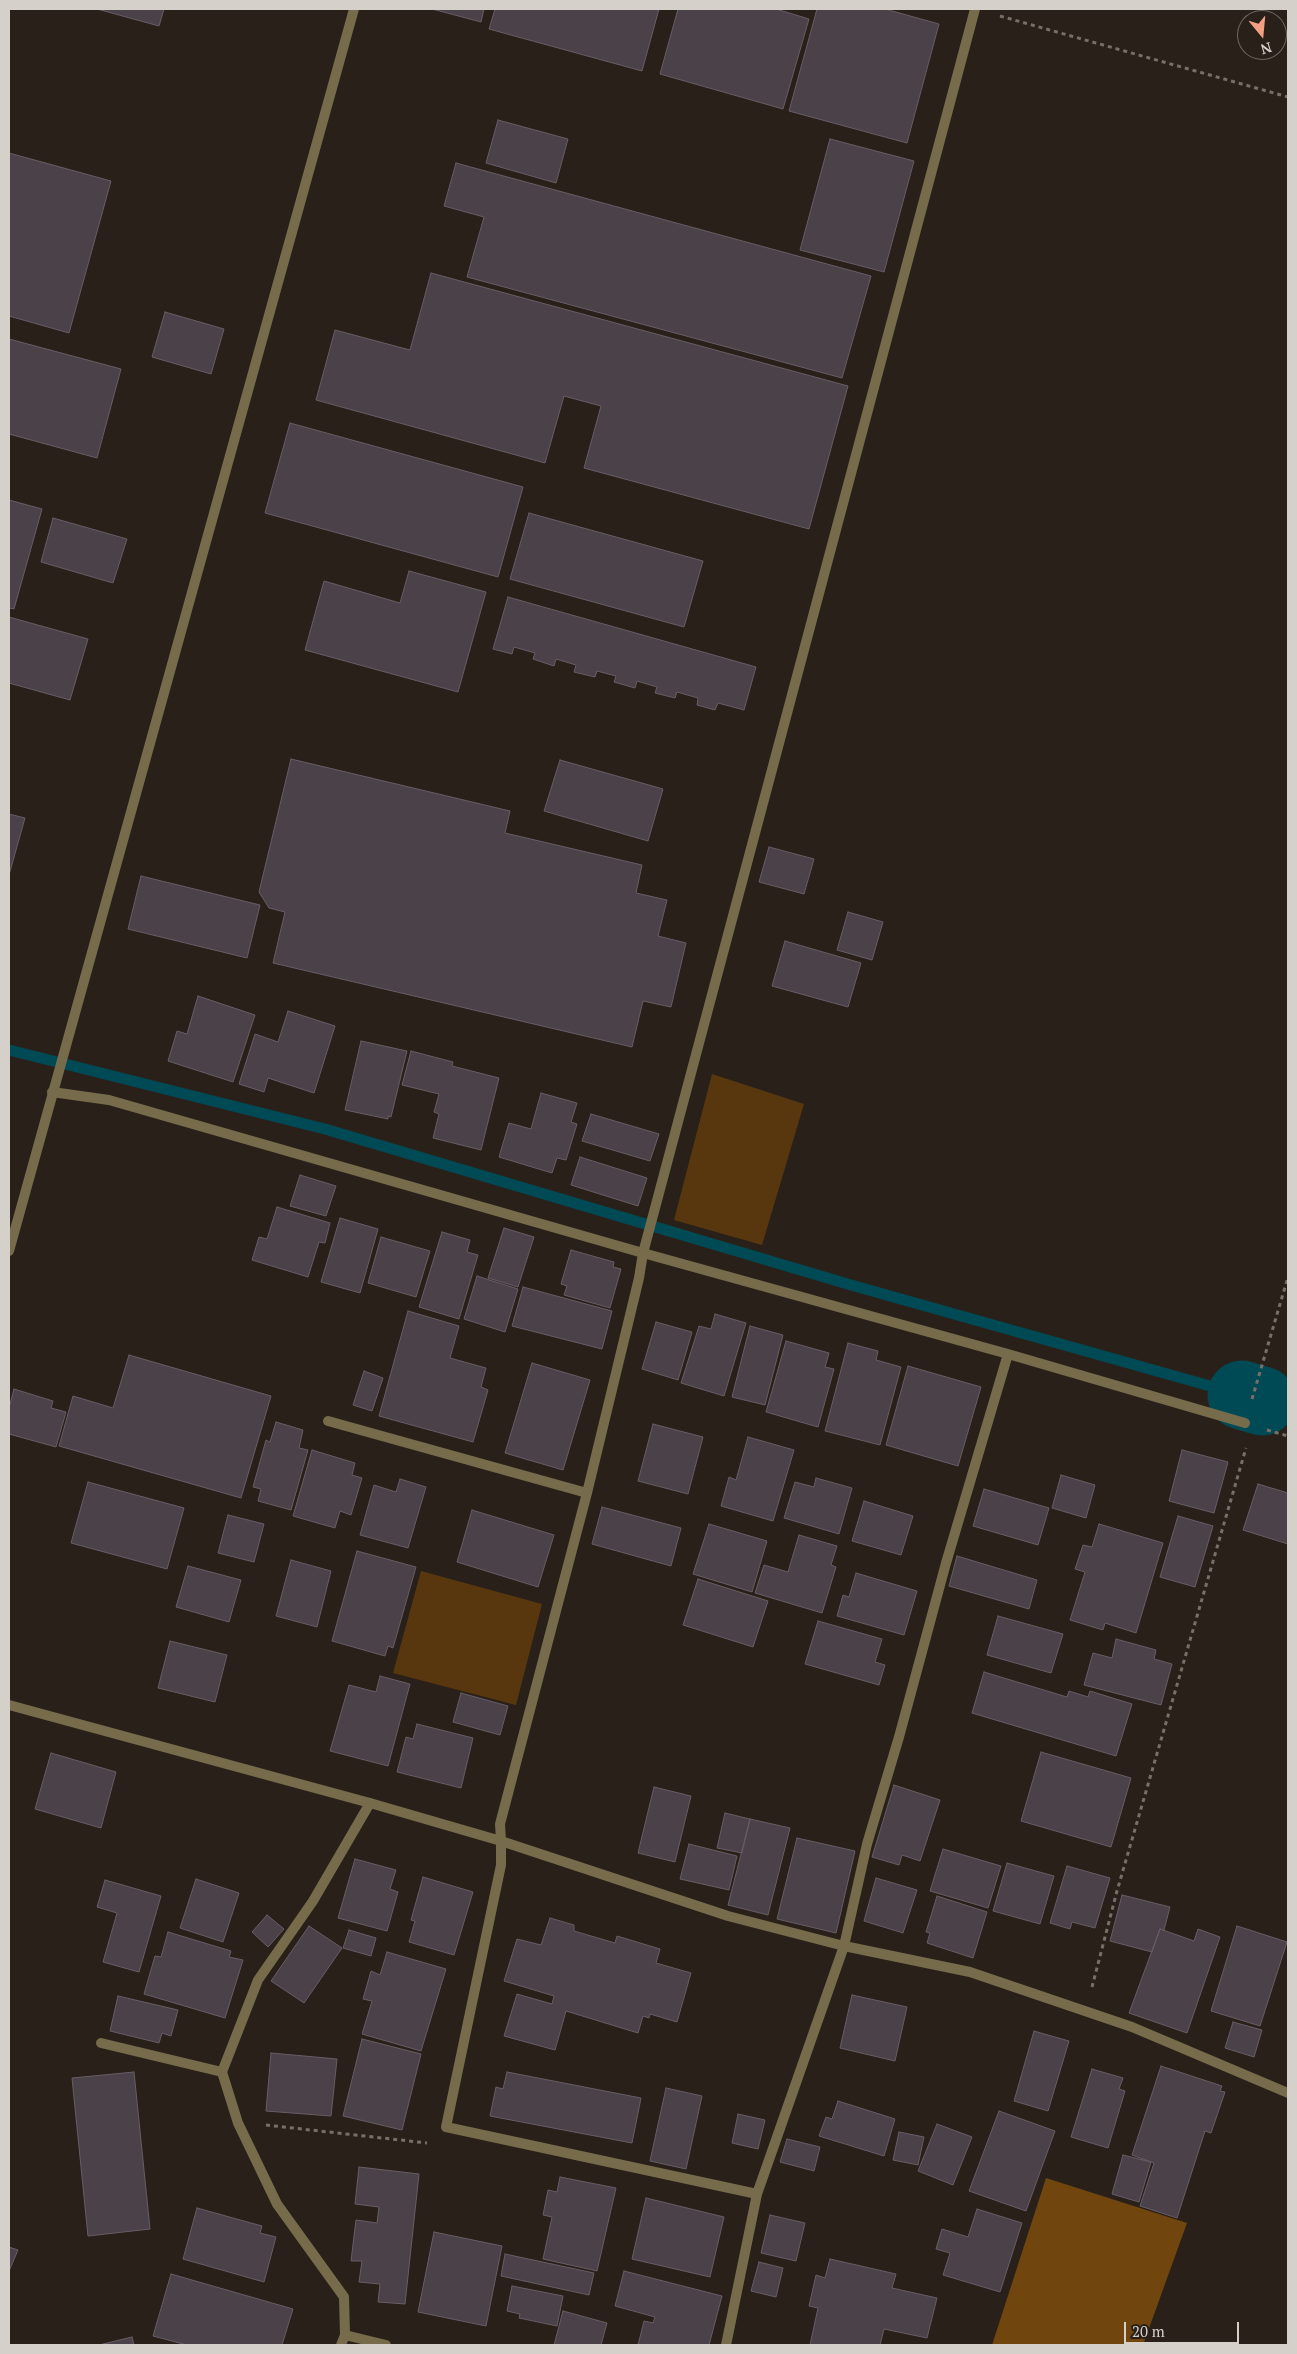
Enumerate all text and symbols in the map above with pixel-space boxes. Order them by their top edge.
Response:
north arrow [1237,10,1287,60]
text: N [1258,38,1274,60]
scale bar [1127,2312,1242,2344]
text: 20 m [1132,2321,1165,2341]

